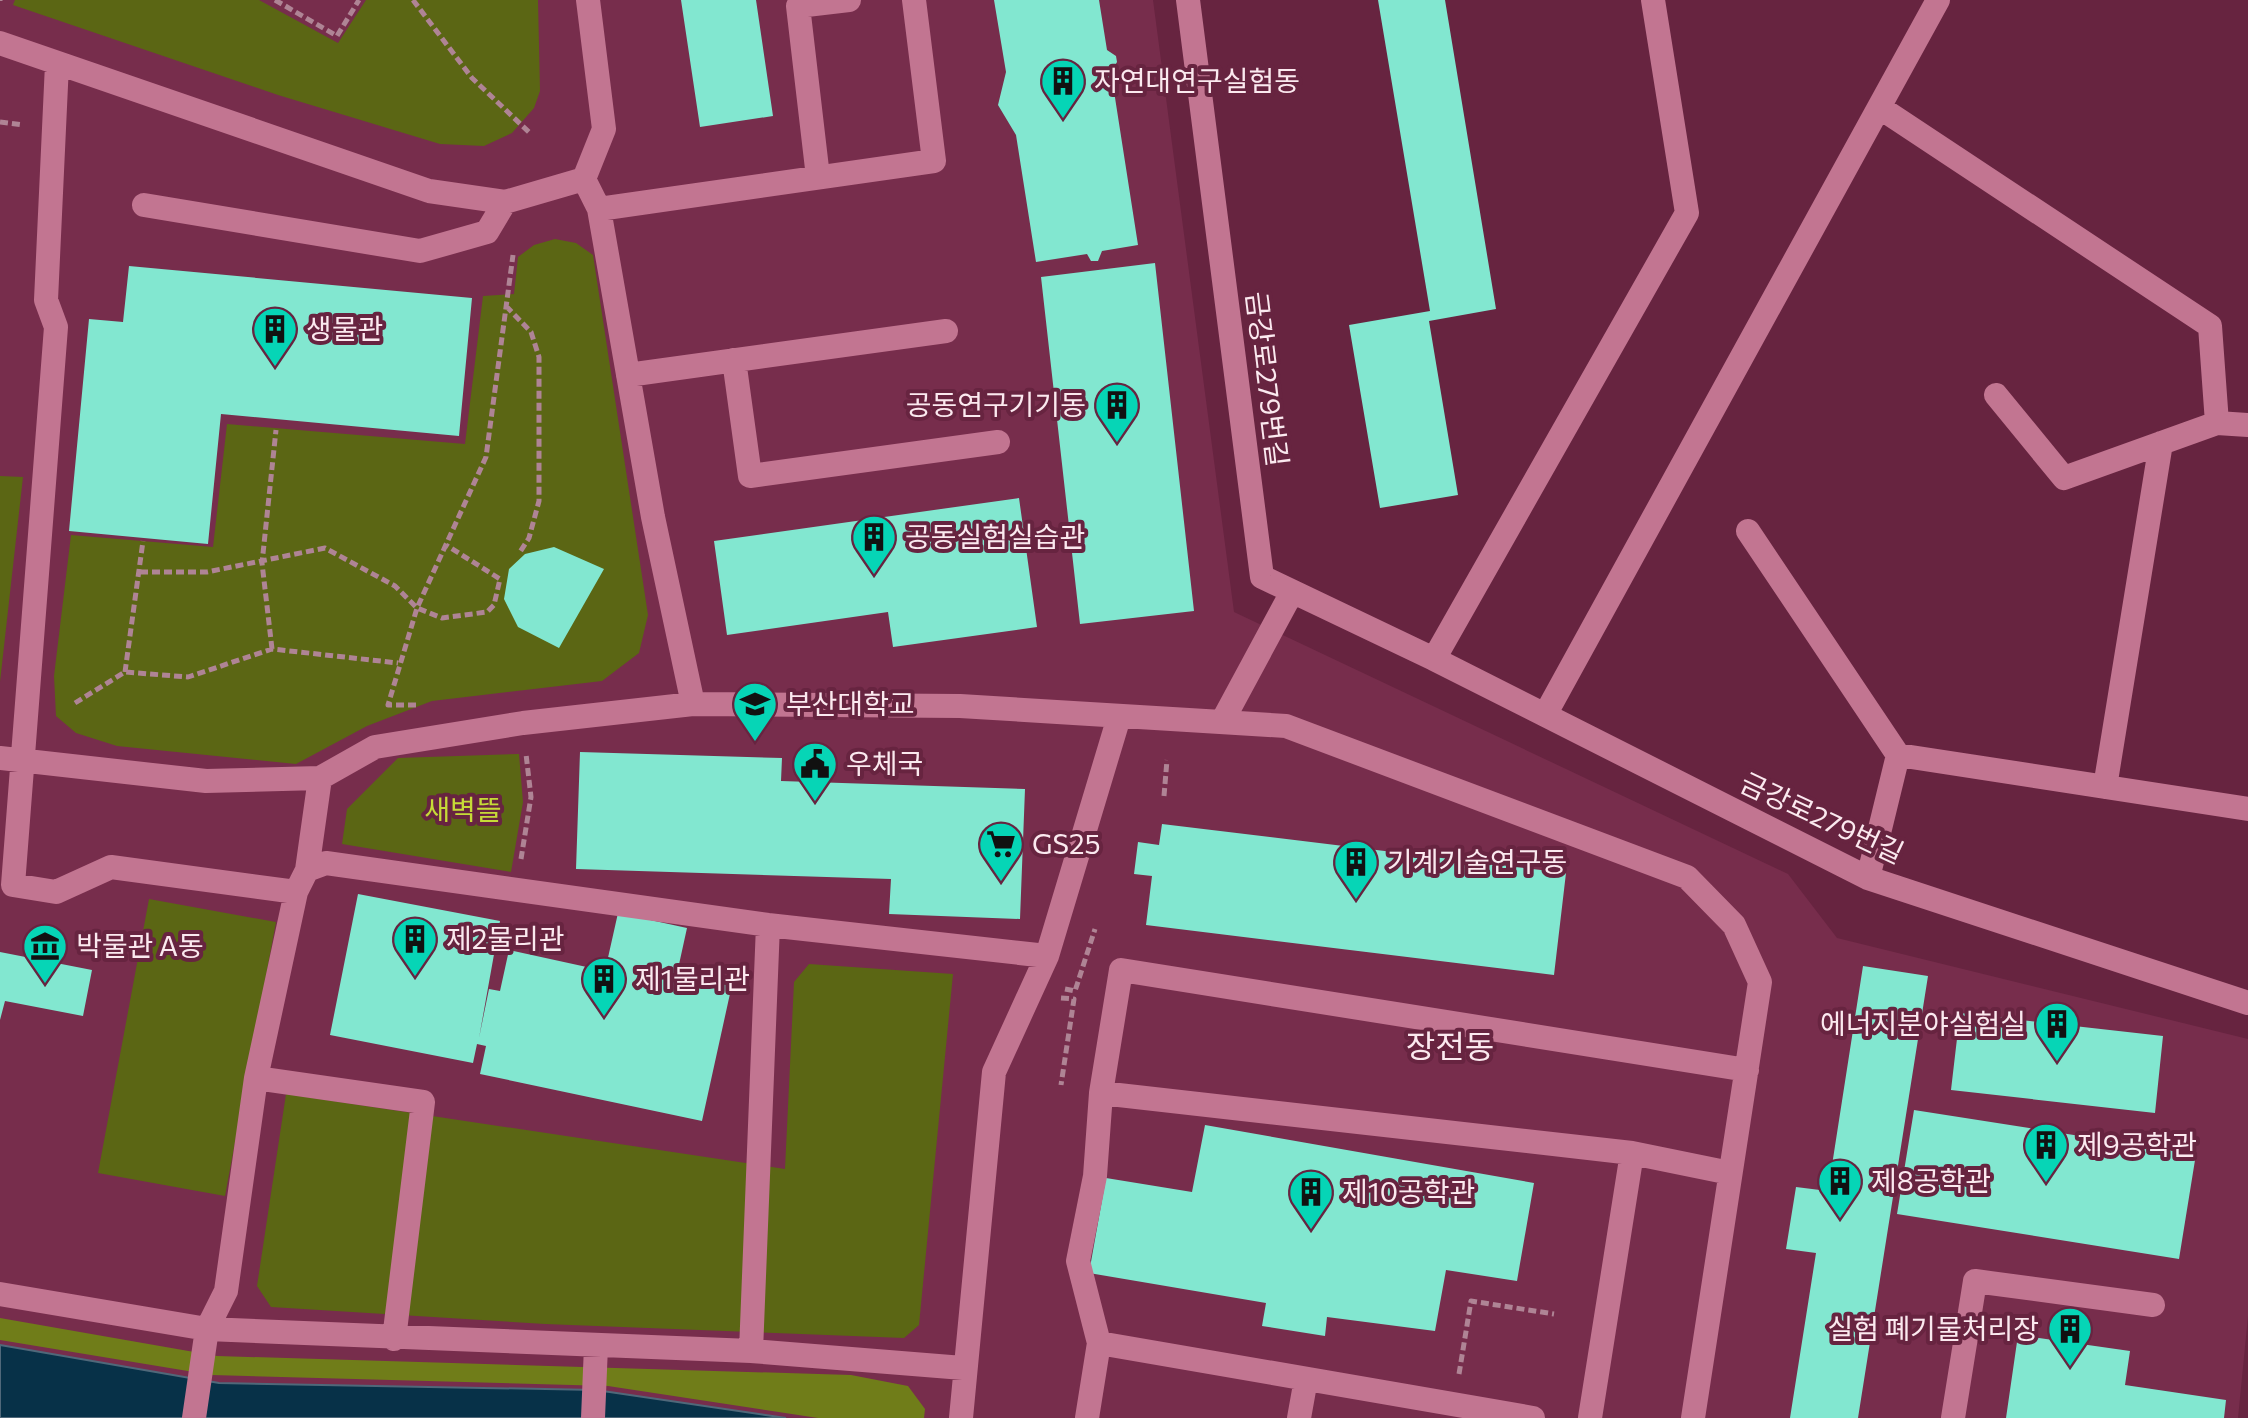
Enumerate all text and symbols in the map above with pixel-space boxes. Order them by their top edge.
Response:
building icon: 자연대연구실험동 [1039,57,1087,120]
place label: 자연대연구실험동 [1094,63,1300,97]
street label: 금강로279번길 [1240,289,1296,468]
building icon: 생물관 [251,305,299,368]
place label: 생물관 [306,311,383,345]
building icon: 공동연구기기동 [1093,381,1141,444]
place label: 공동연구기기동 [906,387,1086,421]
building icon: 공동실험실습관 [850,513,898,576]
place label: 공동실험실습관 [905,519,1085,553]
school or university icon: 부산대학교 [731,680,779,743]
place label: 부산대학교 [786,686,915,720]
public building icon: 우체국 [791,740,839,803]
place label: 우체국 [846,746,923,780]
street label: 금강로279번길 [1736,765,1909,870]
park label: 새벽뜰 [424,792,502,826]
supermarket icon: GS25 [977,820,1025,883]
place label: GS25 [1032,826,1101,860]
building icon: 기계기술연구동 [1332,838,1380,901]
place label: 기계기술연구동 [1387,844,1567,878]
building icon: 제2물리관 [391,915,439,978]
place label: 제2물리관 [446,921,565,955]
museum icon: 박물관 A동 [21,922,69,985]
place label: 박물관 A동 [76,928,204,962]
building icon: 제1물리관 [580,955,628,1018]
place label: 제1물리관 [635,961,750,995]
building icon: 에너지분야실험실 [2033,1000,2081,1063]
place label: 에너지분야실험실 [1820,1006,2026,1040]
district label: 장전동 [1406,1025,1494,1065]
building icon: 제9공학관 [2022,1121,2070,1184]
place label: 제9공학관 [2077,1127,2197,1161]
building icon: 제8공학관 [1816,1157,1864,1220]
place label: 제8공학관 [1871,1163,1991,1197]
building icon: 제10공학관 [1287,1168,1335,1231]
place label: 제10공학관 [1342,1174,1475,1208]
building icon: 실험 폐기물처리장 [2046,1305,2094,1368]
place label: 실험 폐기물처리장 [1828,1311,2039,1345]

